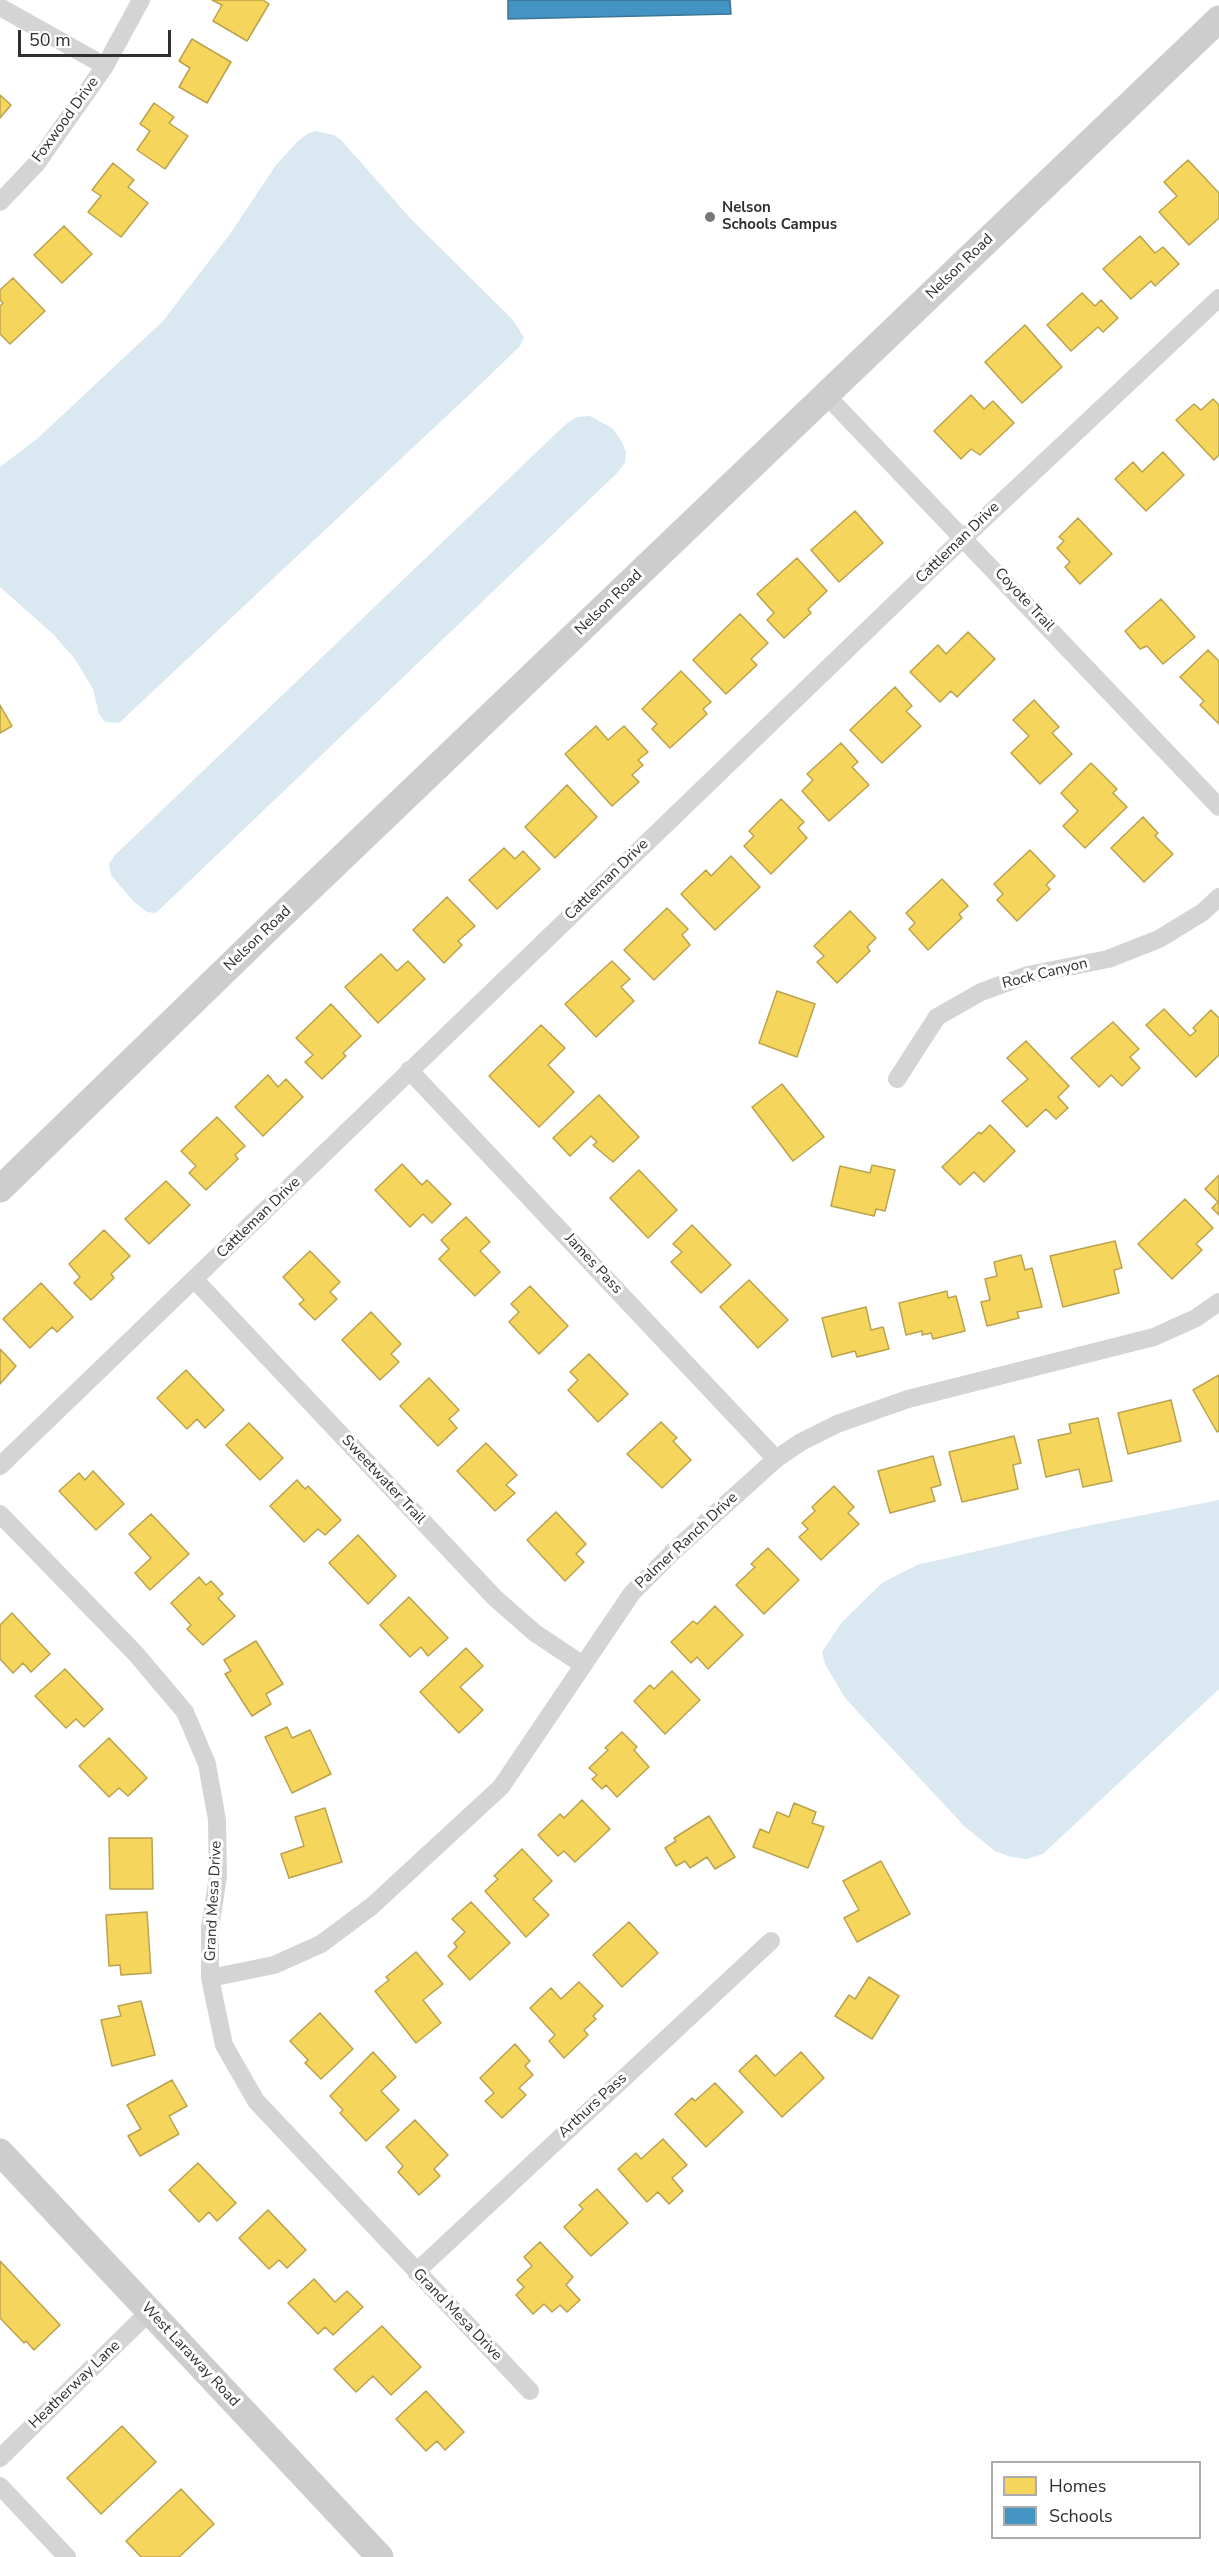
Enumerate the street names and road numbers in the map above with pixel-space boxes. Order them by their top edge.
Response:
street label: Foxwood Drive [29,74,103,166]
street label: Nelson Road [923,231,997,303]
street label: Cattleman Drive [912,499,1004,587]
street label: Coyote Trail [990,565,1058,635]
street label: Nelson Road [572,567,646,639]
street label: Cattleman Drive [561,836,653,924]
street label: Nelson Road [221,903,295,975]
street label: Rock Canyon [1001,955,1089,993]
street label: Cattleman Drive [213,1174,305,1262]
street label: James Pass [560,1230,626,1298]
street label: Sweetwater Trail [337,1432,429,1528]
street label: Palmer Ranch Drive [632,1489,742,1593]
street label: Grand Mesa Drive [202,1840,226,1962]
street label: Arthurs Pass [555,2070,631,2142]
street label: Grand Mesa Drive [409,2265,505,2365]
street label: West Laraway Road [137,2299,243,2411]
street label: Heatherway Lane [26,2337,124,2433]

